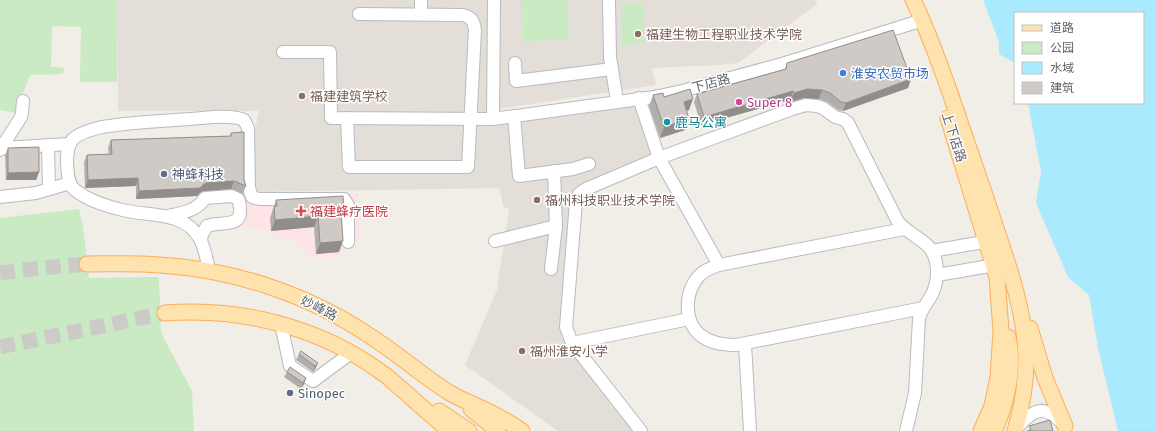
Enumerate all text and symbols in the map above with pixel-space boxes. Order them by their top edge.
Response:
legend [1014,12,1144,104]
text: 道路 [1050,21,1074,35]
place label: 福建生物工程职业技术学院 [646,27,802,42]
marker: 福建生物工程职业技术学院 [633,29,643,39]
text: 公园 [1050,41,1074,55]
text: 水域 [1050,61,1074,75]
place label: 淮安农贸市场 [851,66,929,81]
marker: 淮安农贸市场 [838,68,848,78]
street label: 下店路 [690,71,732,95]
text: 建筑 [1050,81,1074,95]
place label: 福建建筑学校 [310,89,388,104]
marker: 福建建筑学校 [297,91,307,101]
place label: Super 8 [747,95,792,110]
marker: Super 8 [734,97,744,107]
street label: 上下店路 [939,110,969,164]
place label: 鹿马公寓 [675,115,727,130]
marker: 鹿马公寓 [662,117,672,127]
place label: 神蜂科技 [172,167,224,182]
marker: 神蜂科技 [159,169,169,179]
place label: 福州科技职业技术学院 [545,193,675,208]
marker: 福州科技职业技术学院 [532,195,542,205]
place label: 福建蜂疗医院 [310,204,388,219]
marker: 福建蜂疗医院 [295,205,307,217]
street label: 妙峰路 [298,292,340,324]
place label: 福州淮安小学 [530,344,608,359]
marker: 福州淮安小学 [517,346,527,356]
place label: Sinopec [298,386,345,401]
marker: Sinopec [285,388,295,398]

